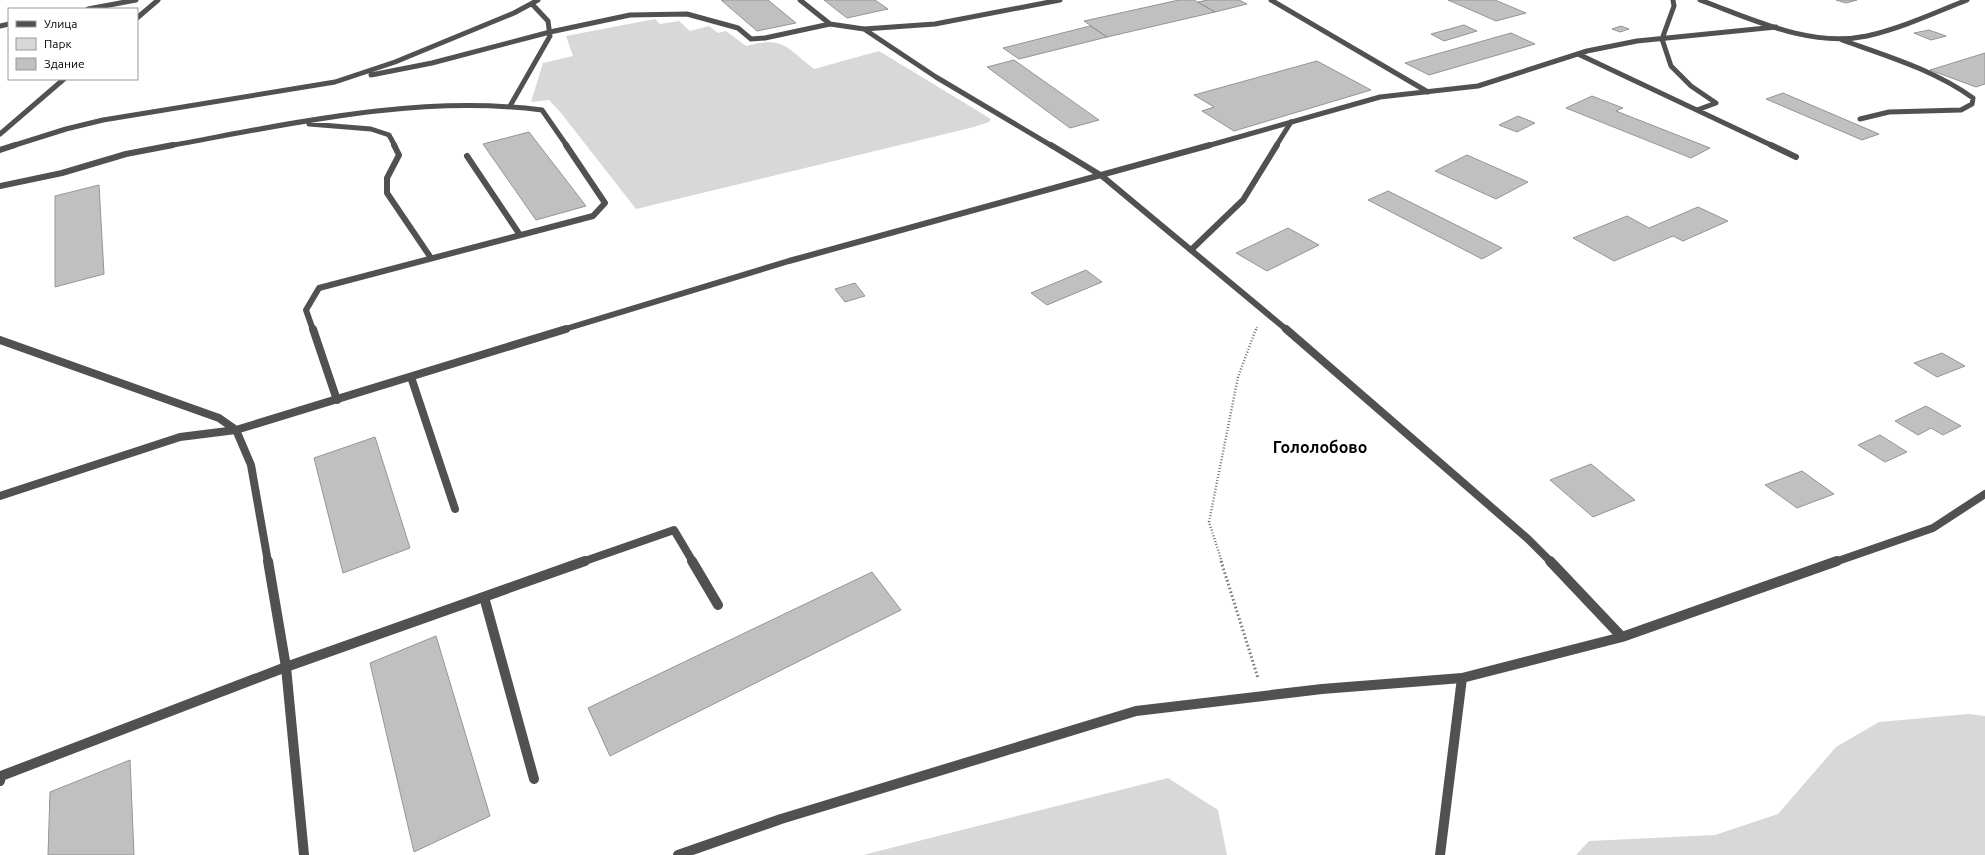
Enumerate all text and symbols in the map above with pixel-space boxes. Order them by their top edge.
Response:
legend [8,8,138,80]
text: Улица [44,17,77,30]
text: Парк [44,37,72,50]
text: Здание [44,57,85,70]
district label: Гололобово [1273,438,1367,456]

